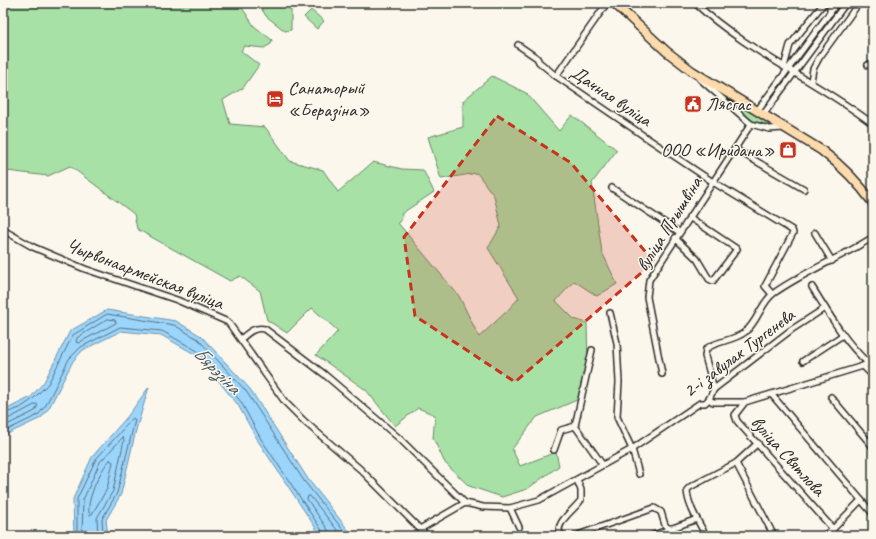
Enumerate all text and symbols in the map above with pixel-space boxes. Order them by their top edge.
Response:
street label: Дачная вуліца [566,60,658,133]
place label: Санаторый «Беразіна» [288,76,370,122]
hotel icon: Санаторый «Беразіна» [265,89,285,109]
place label: Лясгас [706,92,752,116]
public building icon: Лясгас [683,94,703,114]
place label: ООО «Иридана» [661,138,775,162]
shop icon: ООО «Иридана» [778,140,798,160]
street label: вуліца Прышвіна [630,171,708,276]
street label: Чырвонаармейская вуліца [63,233,228,316]
street label: 2-і завулак Тургенева [678,302,801,403]
water label: Бярэзіна [188,341,248,401]
street label: вуліца Святлова [746,411,832,503]

